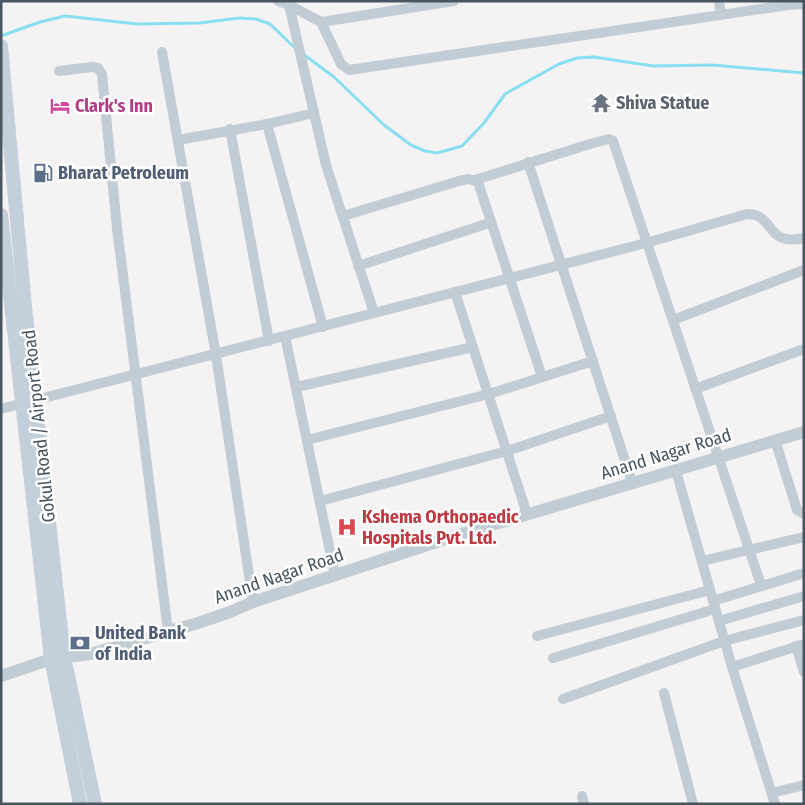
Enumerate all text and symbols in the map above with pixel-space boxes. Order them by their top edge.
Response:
temple icon: Shiva Statue [590,92,612,114]
place label: Shiva Statue [616,92,710,114]
hotel icon: Clark's Inn [49,95,71,117]
place label: Clark's Inn [75,95,153,117]
fuel station icon: Bharat Petroleum [32,162,54,184]
place label: Bharat Petroleum [58,162,189,184]
street label: Gokul Road / Airport Road [18,329,60,523]
street label: Anand Nagar Road [598,424,734,484]
place label: Kshema Orthopaedic Hospitals Pvt. Ltd. [362,506,519,549]
hospital icon: Kshema Orthopaedic Hospitals Pvt. Ltd. [336,516,358,538]
street label: Anand Nagar Road [211,544,347,608]
place label: United Bank of India [95,622,187,665]
bank icon: United Bank of India [69,632,91,654]

